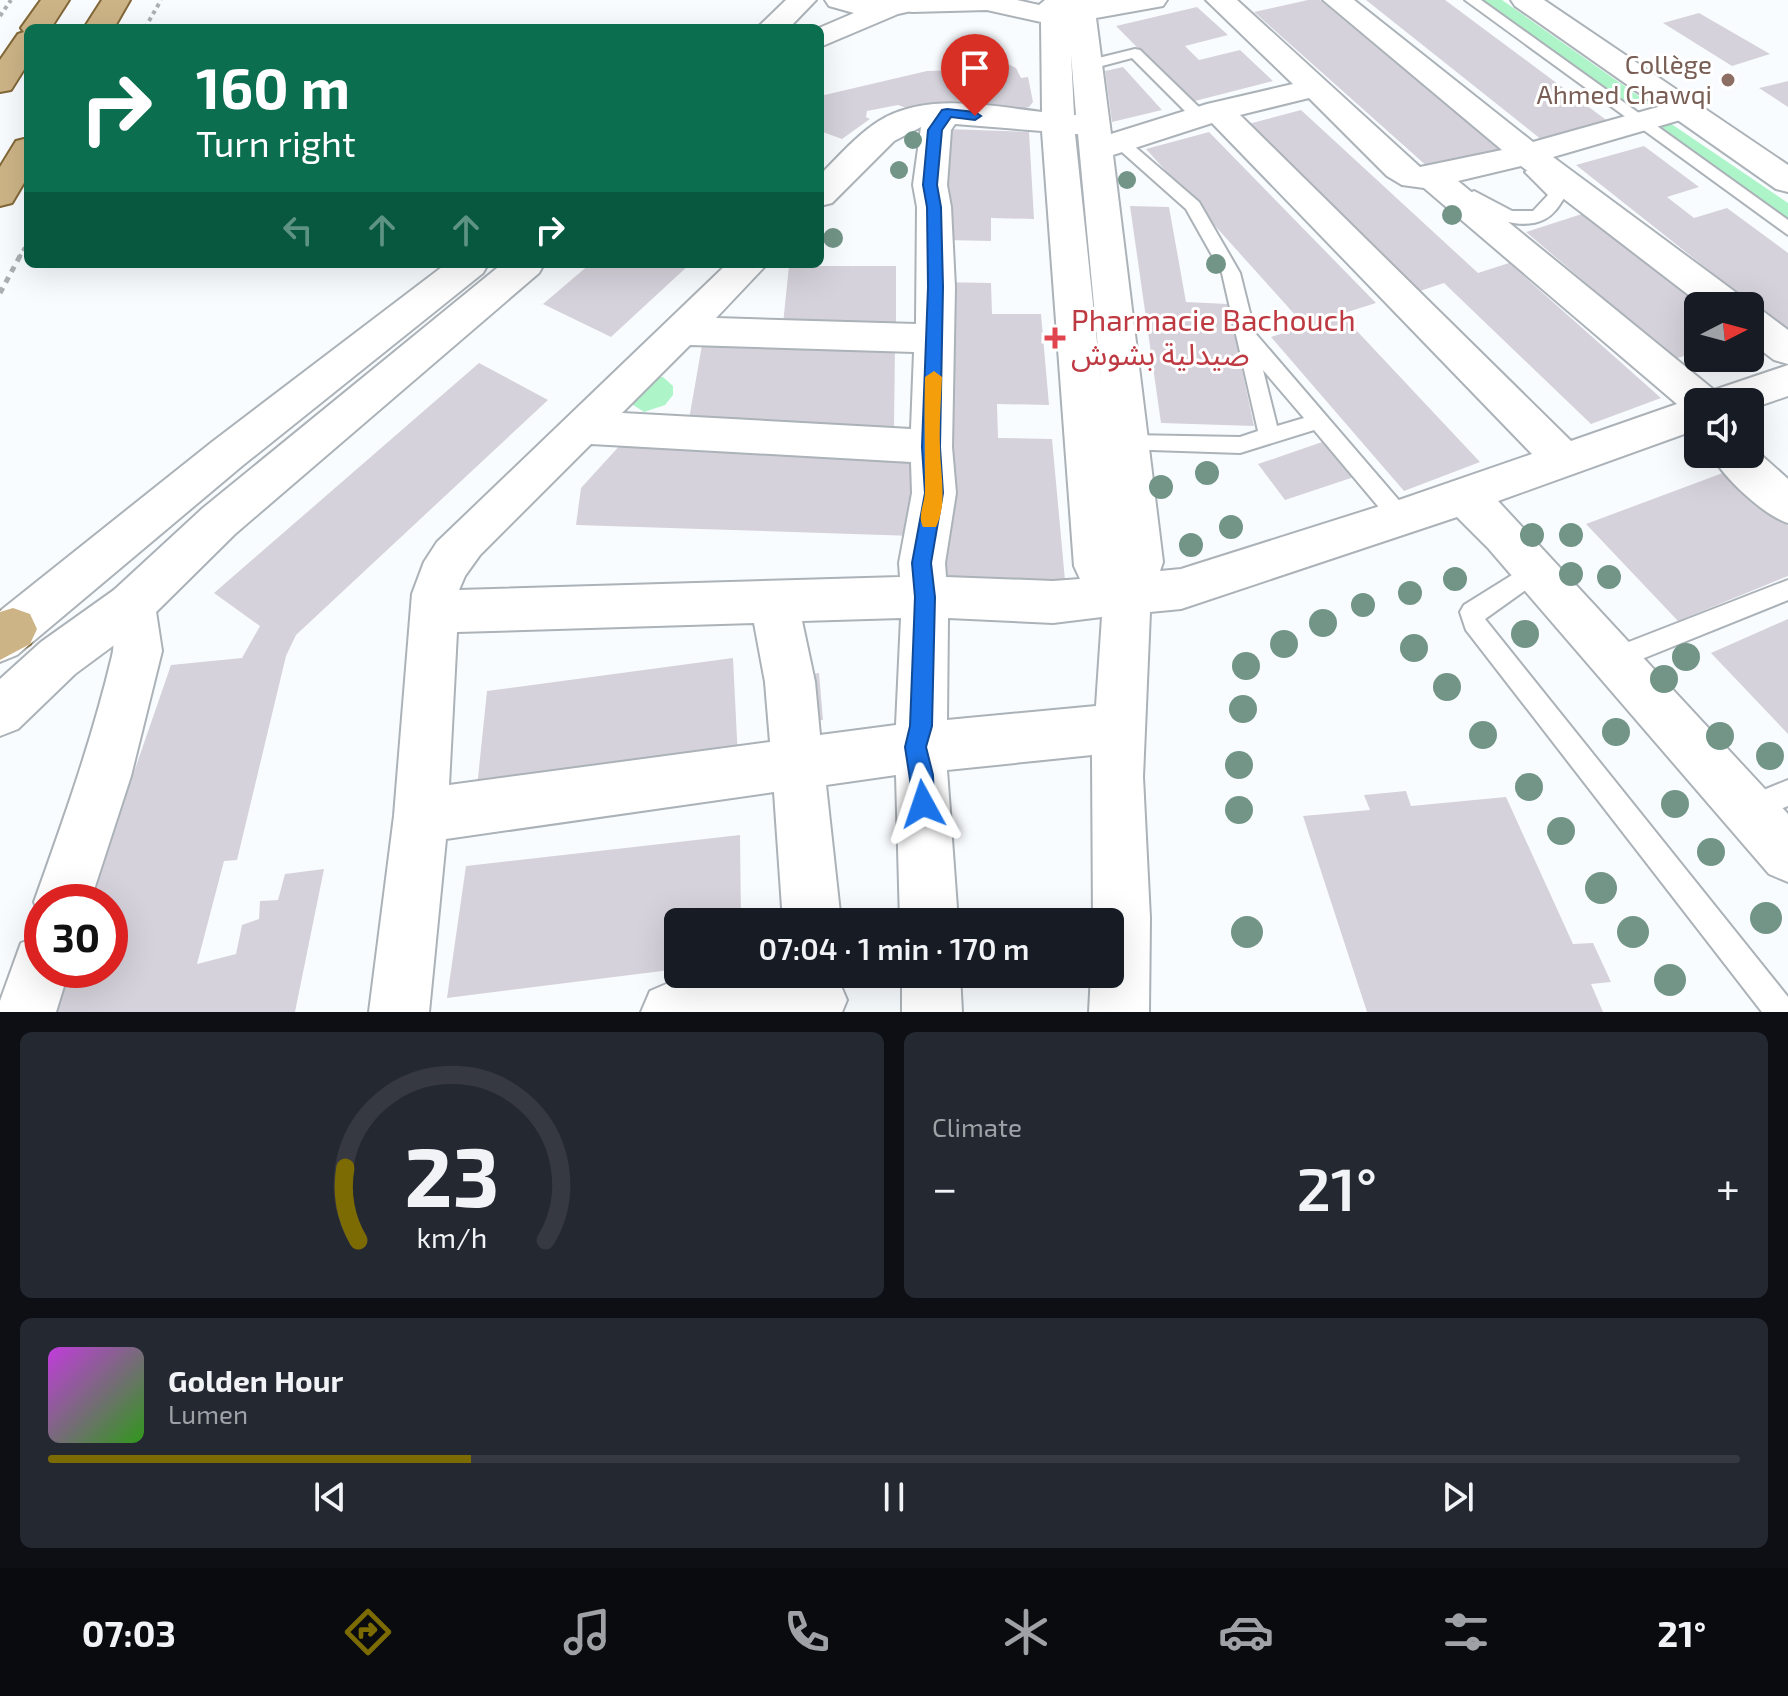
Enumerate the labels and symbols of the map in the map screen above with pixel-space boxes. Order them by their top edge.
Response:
pin [941,34,1009,116]
place label: Collège Ahmed Chawqi [1536,48,1712,109]
marker: Collège Ahmed Chawqi [1719,71,1737,89]
north arrow [1684,292,1764,372]
place label: Pharmacie Bachouch صيدلية بشوش [1071,301,1356,372]
marker: Pharmacie Bachouch صيدلية بشوش [1046,329,1064,347]
position arrow [881,762,965,846]
speed limit sign: 30 [24,884,128,988]

